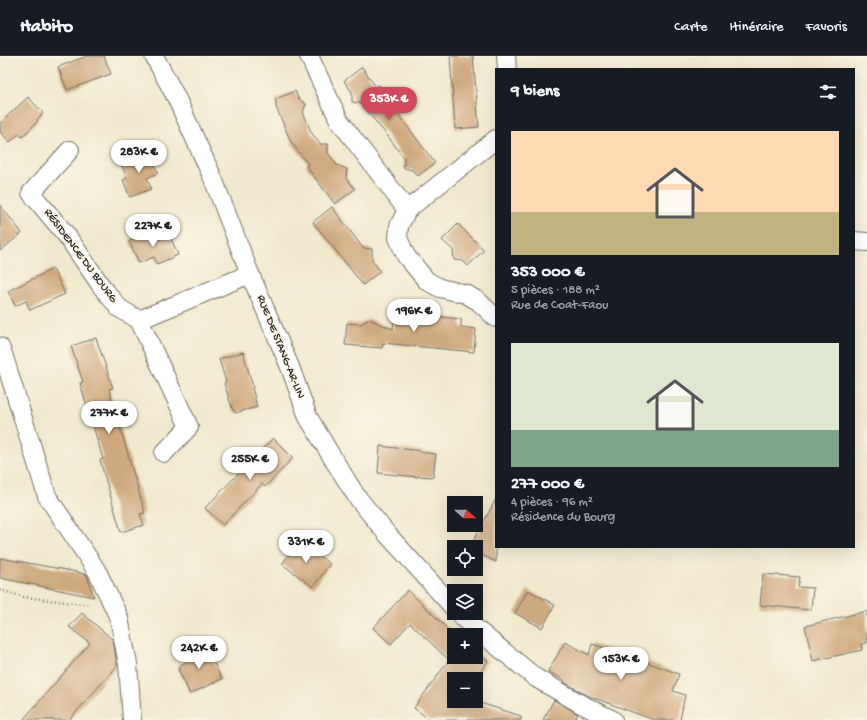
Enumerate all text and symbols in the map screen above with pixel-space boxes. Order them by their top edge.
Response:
text: Habito [20,16,73,39]
text: Carte [674,19,708,36]
text: Itinéraire [730,19,783,36]
text: Favoris [805,19,847,36]
icon: filters [817,81,839,103]
text: 9 biens [511,82,559,102]
pin: 353K € [356,87,422,121]
text: 353K € [370,92,408,107]
pin: 283K € [106,140,172,174]
text: 283K € [120,145,158,160]
icon: home [639,157,711,229]
street label: RÉSIDENCE DU BOURG [40,206,120,306]
pin: 227K € [120,214,186,248]
text: 227K € [134,219,172,234]
text: 353 000 € [511,263,585,283]
text: 5 pièces · 188 m² [511,283,600,298]
street label: RUE DE STANG-AR-LIN [253,293,307,401]
text: Rue de Coat-Faou [511,298,608,313]
pin: 196K € [381,299,447,333]
text: 196K € [396,304,432,319]
icon: home [639,369,711,441]
pin: 277K € [76,401,142,435]
text: 277K € [90,406,128,421]
pin: 255K € [217,447,283,481]
text: 255K € [231,452,269,467]
text: 277 000 € [511,475,584,495]
text: 4 pièces · 96 m² [511,495,593,510]
north arrow [447,496,483,532]
map controls [447,496,483,708]
text: Résidence du Bourg [511,510,615,525]
pin: 331K € [273,530,339,564]
text: 331K € [288,535,324,550]
button: locate [447,540,483,576]
button: layers [447,584,483,620]
button: + [447,628,483,664]
pin: 242K € [166,636,232,670]
text: 242K € [181,641,217,656]
pin: 153K € [588,647,654,681]
text: 153K € [603,652,639,667]
button: − [447,672,483,708]

